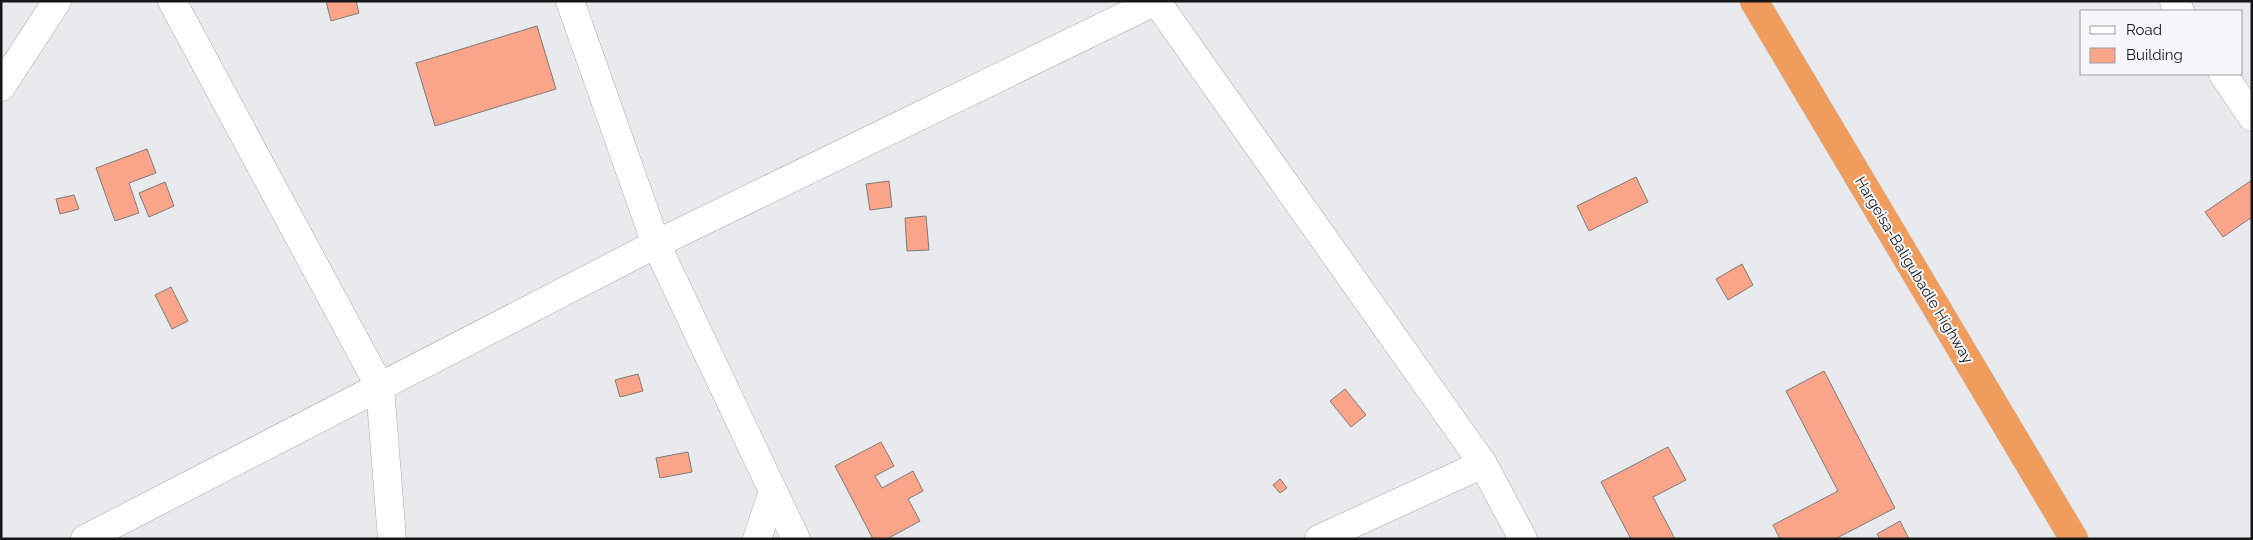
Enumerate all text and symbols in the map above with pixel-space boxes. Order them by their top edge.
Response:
legend [2080,10,2243,75]
text: Road [2126,21,2162,39]
text: Building [2126,46,2183,64]
street label: Hargeisa-Baligubadle Highway [1851,173,1977,367]

